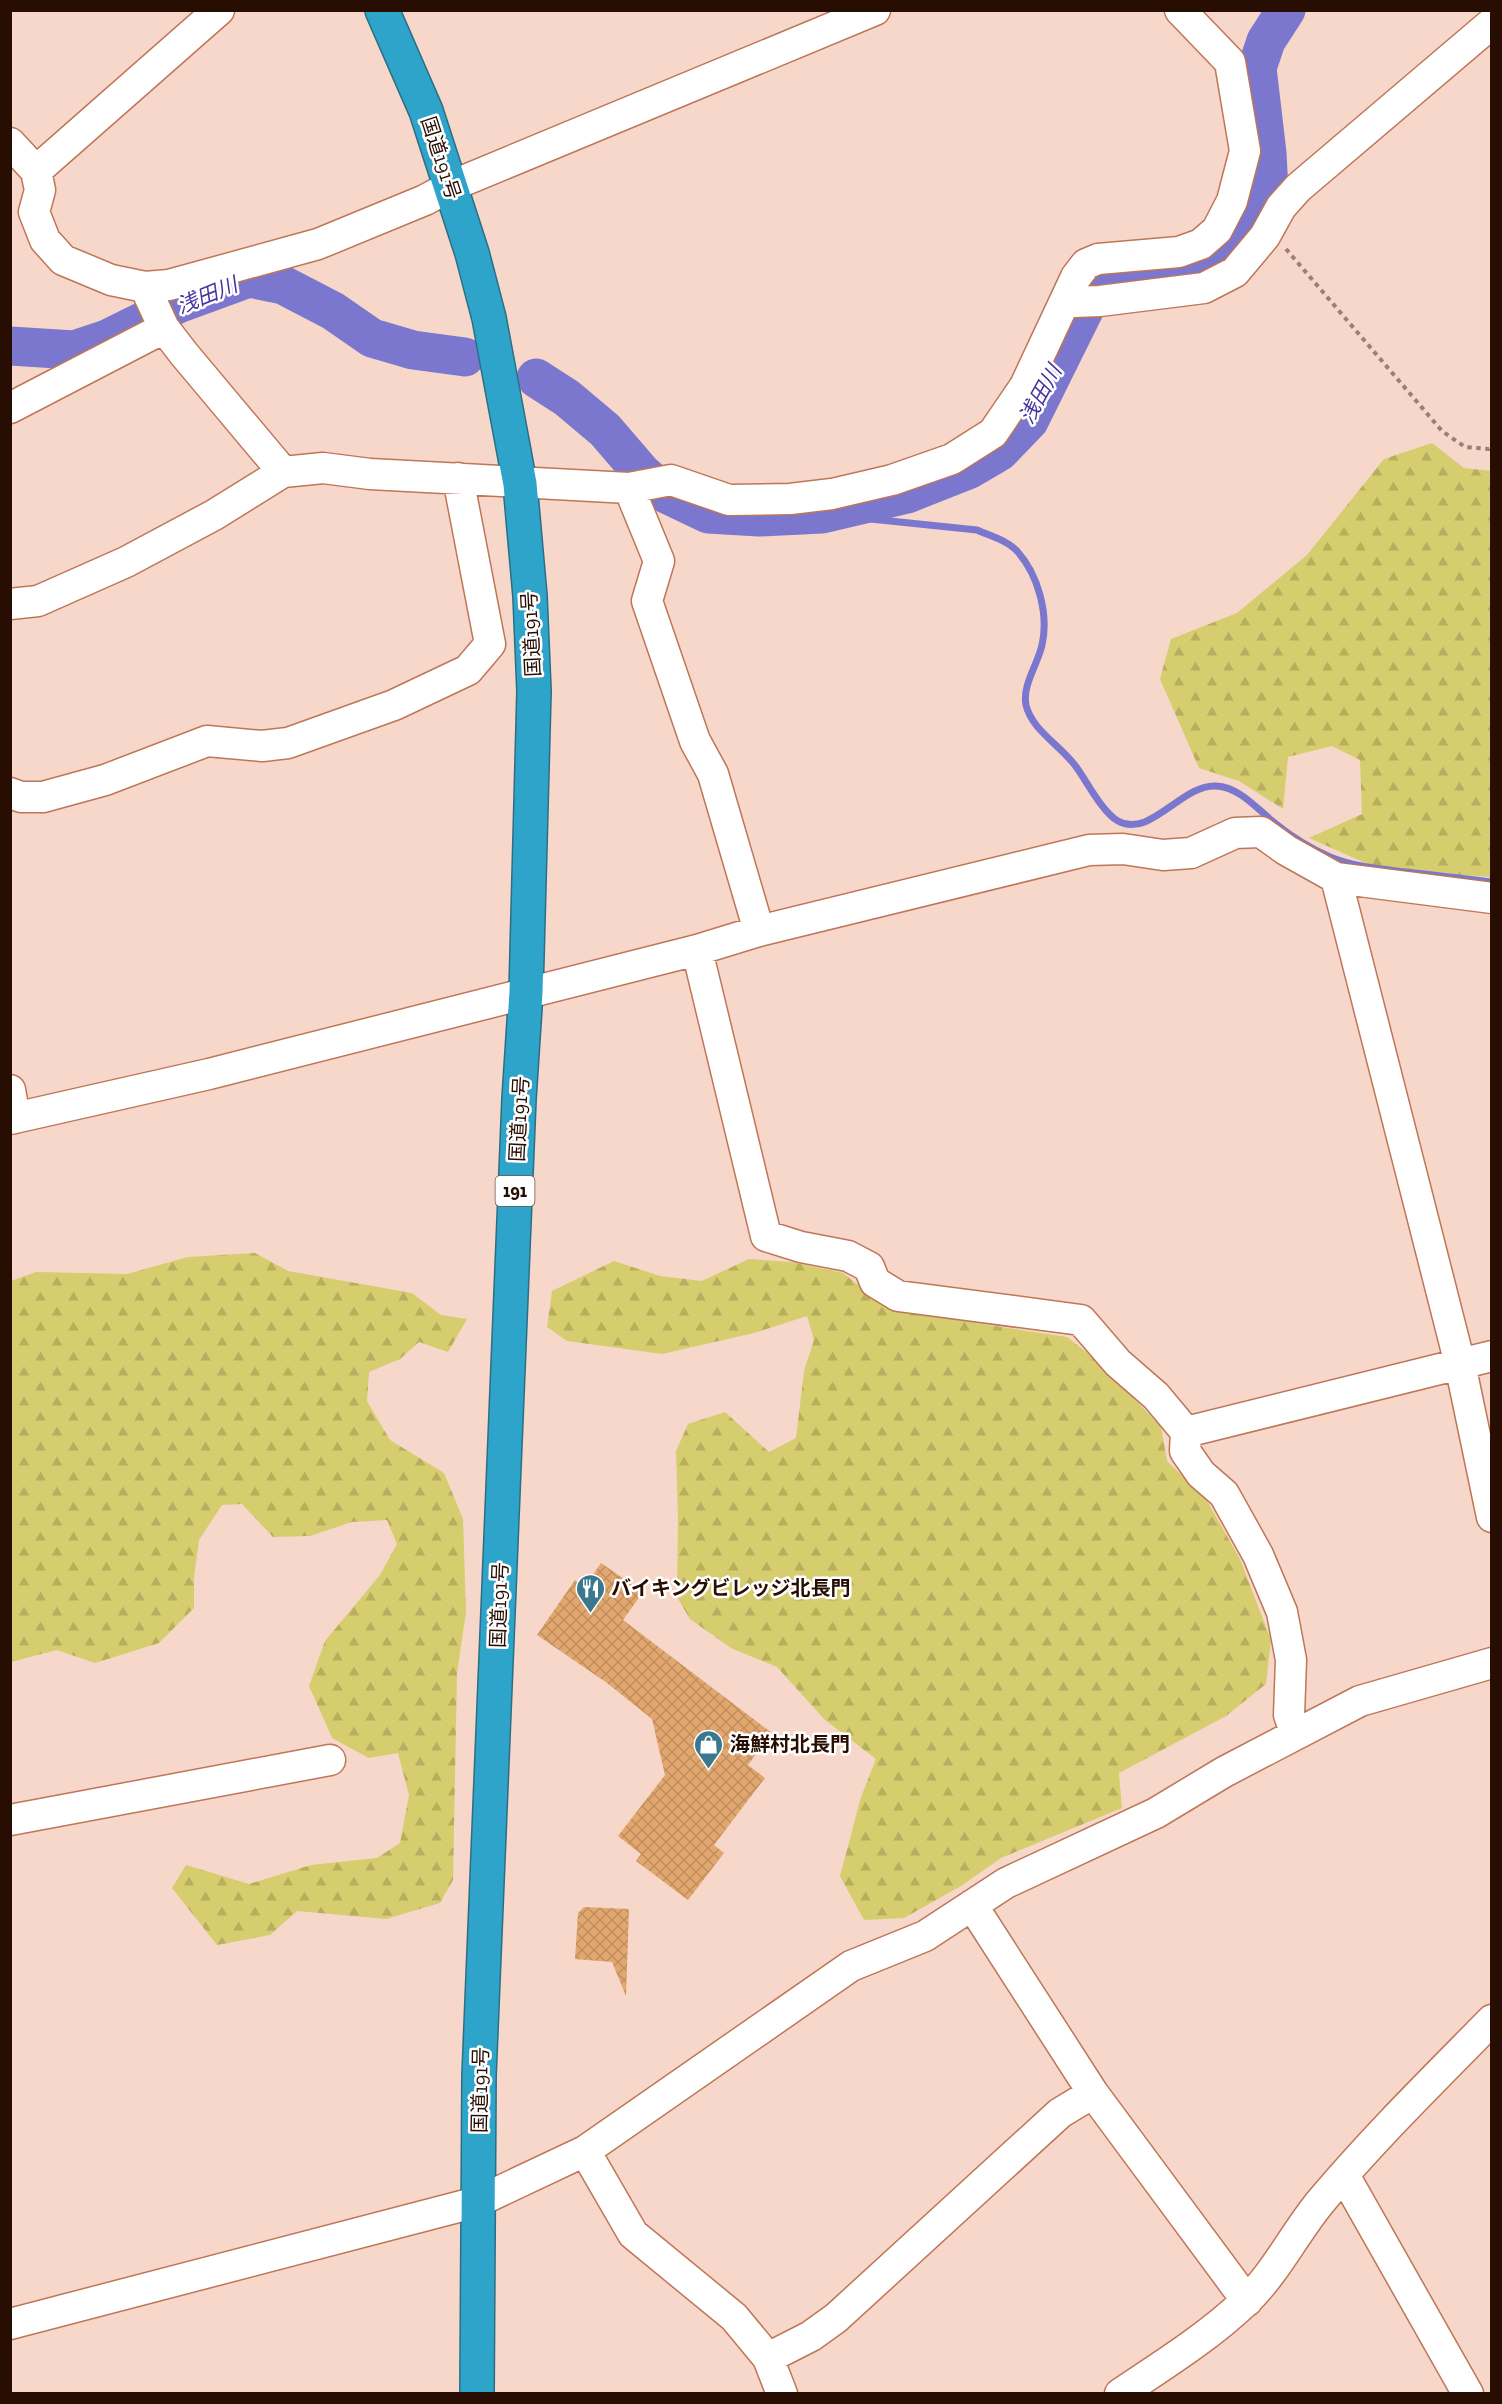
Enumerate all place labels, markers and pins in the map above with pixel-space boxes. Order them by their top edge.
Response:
restaurant icon: バイキングビレッジ北長門 [574,1572,606,1614]
place label: バイキングビレッジ北長門 [611,1576,850,1600]
shop icon: 海鮮村北長門 [693,1728,725,1770]
place label: 海鮮村北長門 [730,1732,850,1756]

